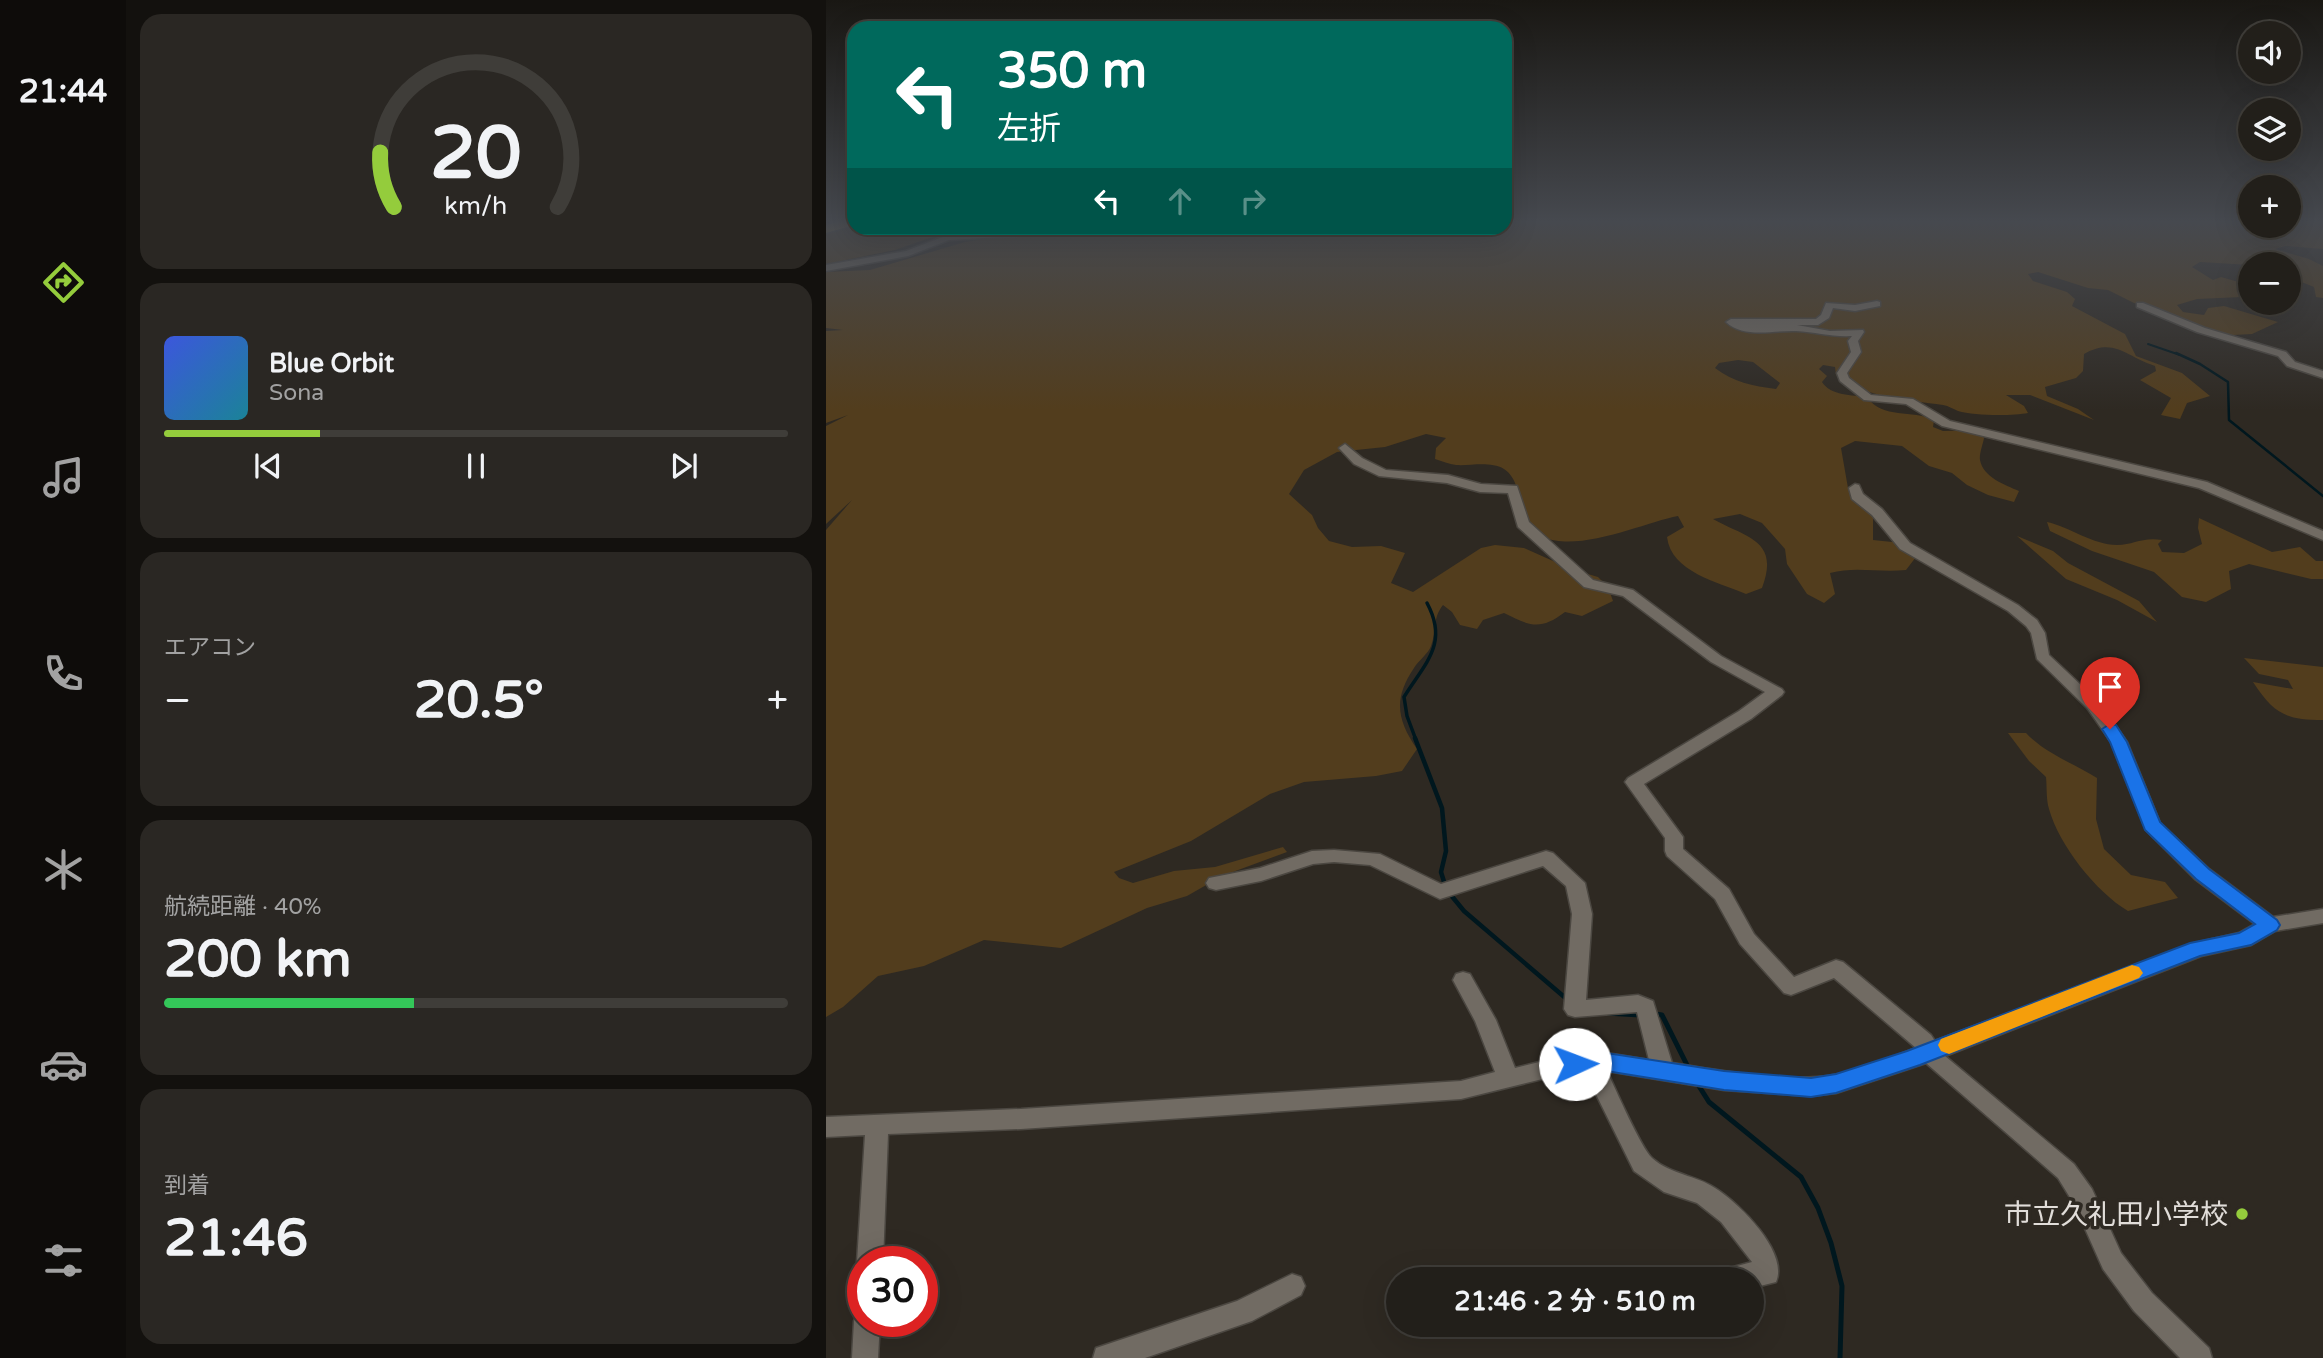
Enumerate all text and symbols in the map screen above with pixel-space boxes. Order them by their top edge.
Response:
map controls [2238,21,2301,315]
button: sound [2238,21,2301,84]
text: 350 m [997,42,1147,101]
icon: left [882,49,973,140]
text: 21:44 [19,73,107,111]
button: layers [2238,98,2301,161]
text: 左折 [997,110,1061,148]
text: 20 [430,111,522,199]
button: + [2238,175,2301,238]
icon: left [1088,182,1126,220]
icon: ahead [1161,182,1199,220]
icon: right [1234,182,1272,220]
text: km/h [445,191,507,221]
button: − [2238,252,2301,315]
icon: directions [39,258,88,307]
text: Blue Orbit [269,348,394,379]
text: Sona [269,379,324,407]
icon: previous [249,447,287,485]
icon: pause [457,447,495,485]
icon: next [665,447,703,485]
icon: music [39,453,88,502]
text: エアコン [164,634,256,662]
icon: phone [39,649,88,698]
pin [2080,657,2140,729]
icon: arrive [2091,668,2129,706]
text: 20.5° [414,669,544,732]
text: − [164,678,191,724]
text: + [767,678,788,724]
icon: climate [39,845,88,894]
text: 航続距離 · 40% [164,893,322,921]
text: 200 km [164,928,352,991]
position arrow [1538,1027,1612,1101]
icon: car [39,1040,88,1089]
text: 到着 [164,1172,210,1200]
place label: 市立久礼田小学校 [2004,1198,2228,1232]
marker: 市立久礼田小学校 [2234,1206,2250,1222]
text: 21:46 [164,1207,308,1270]
icon: filters [39,1236,88,1285]
speed limit sign: 30 [847,1246,938,1337]
text: 21:46 · 2 分 · 510 m [1454,1286,1696,1317]

